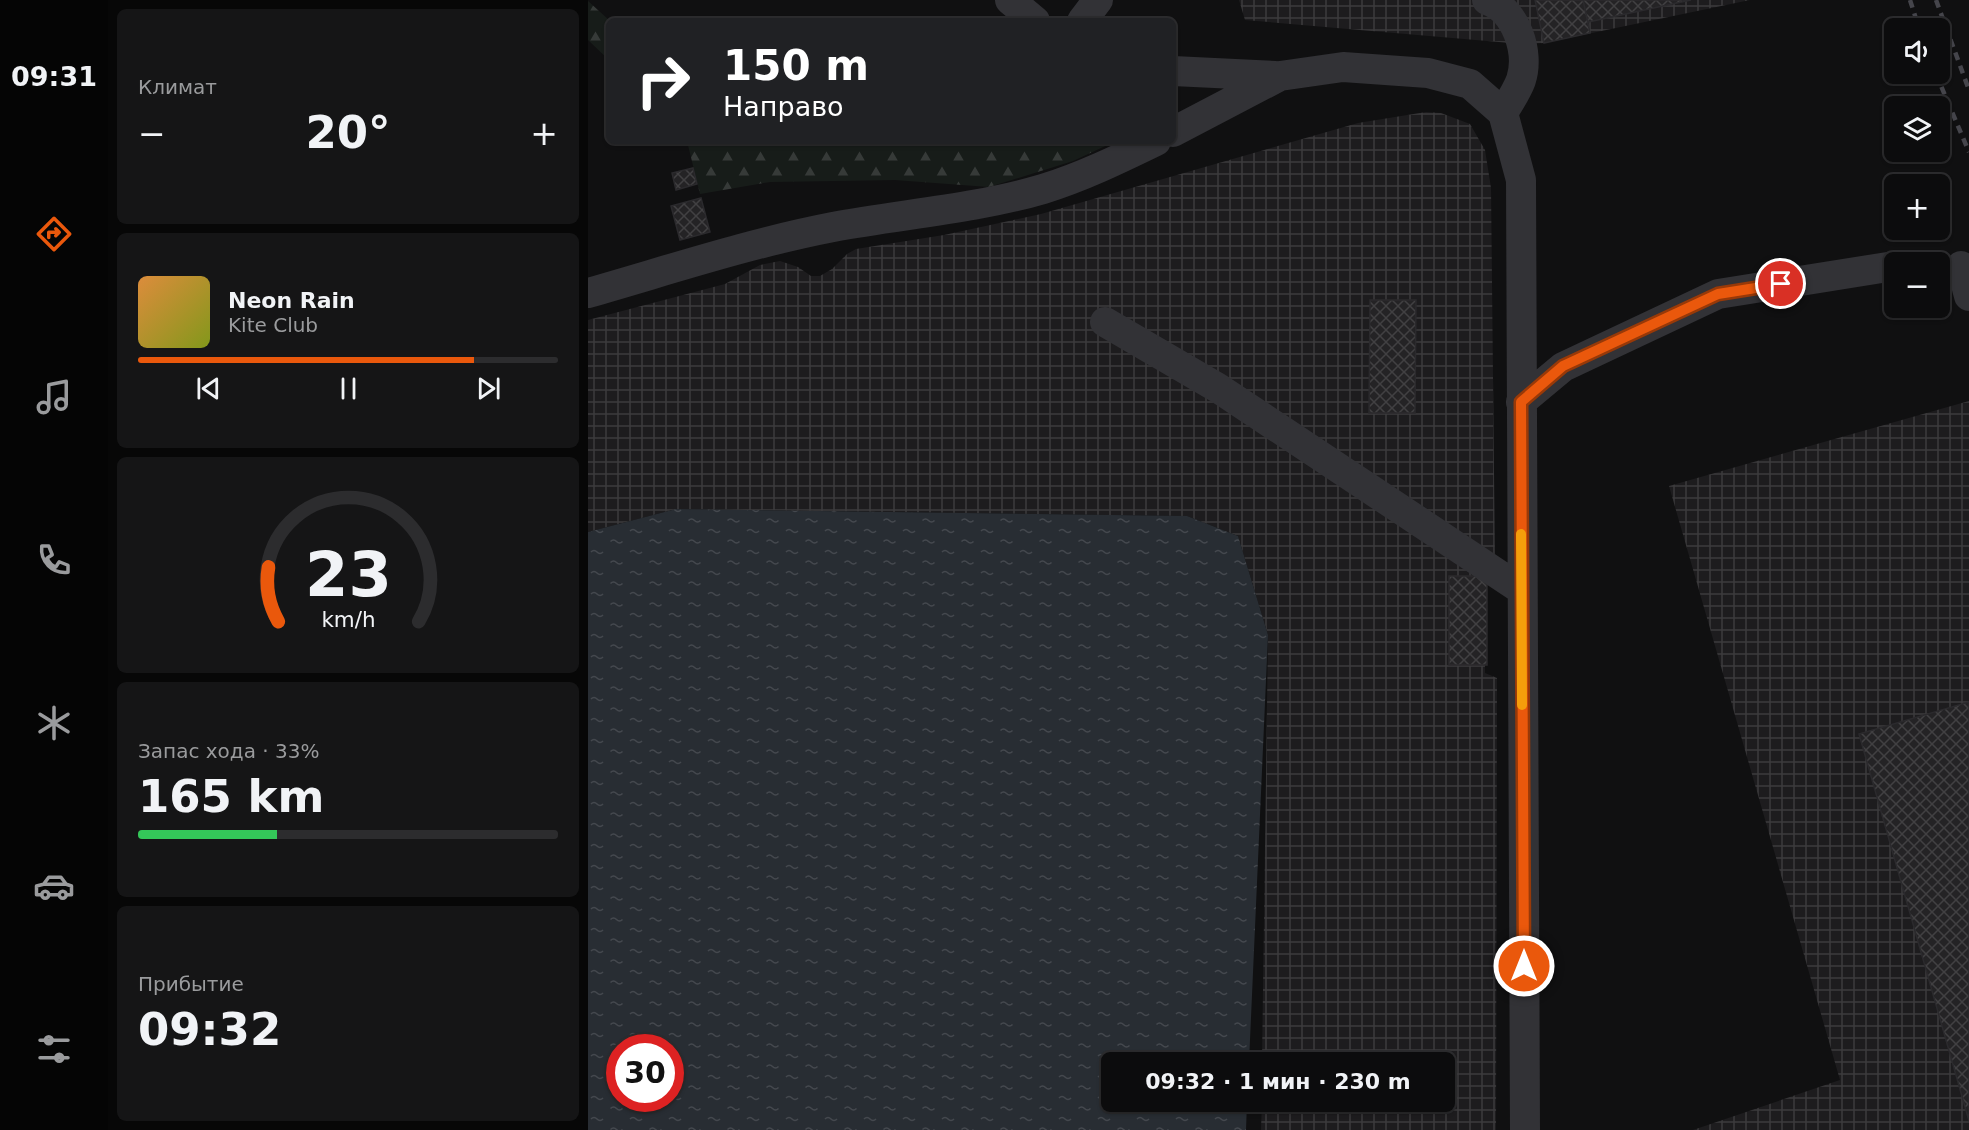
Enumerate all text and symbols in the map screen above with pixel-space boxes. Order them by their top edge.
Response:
map controls [1884,18,1950,318]
button: sound [1884,18,1950,84]
text: 150 m [723,41,869,90]
icon: right [624,42,702,120]
text: 09:31 [11,61,97,92]
text: Климат [138,75,217,99]
text: Направо [723,91,844,122]
button: layers [1884,96,1950,162]
text: 20° [305,106,391,159]
text: − [138,114,166,153]
text: + [530,114,558,153]
button: + [1884,174,1950,240]
icon: directions [33,213,75,255]
button: − [1884,252,1950,318]
pin [1755,258,1806,309]
icon: arrive [1764,267,1797,300]
text: Neon Rain [228,288,355,313]
text: Kite Club [228,313,318,337]
icon: previous [192,372,225,405]
icon: pause [332,372,365,405]
icon: next [472,372,505,405]
icon: music [33,376,75,418]
text: 23 [305,538,391,611]
icon: phone [33,539,75,581]
text: km/h [321,607,375,632]
icon: climate [33,702,75,744]
text: Запас хода · 33% [138,739,319,763]
text: 165 km [138,770,324,823]
icon: car [33,865,75,907]
position arrow [1492,934,1556,998]
text: Прибытие [138,972,244,996]
text: 09:32 [138,1003,281,1056]
icon: filters [33,1028,75,1070]
speed limit sign: 30 [606,1034,684,1112]
text: 09:32 · 1 мин · 230 m [1145,1069,1411,1094]

